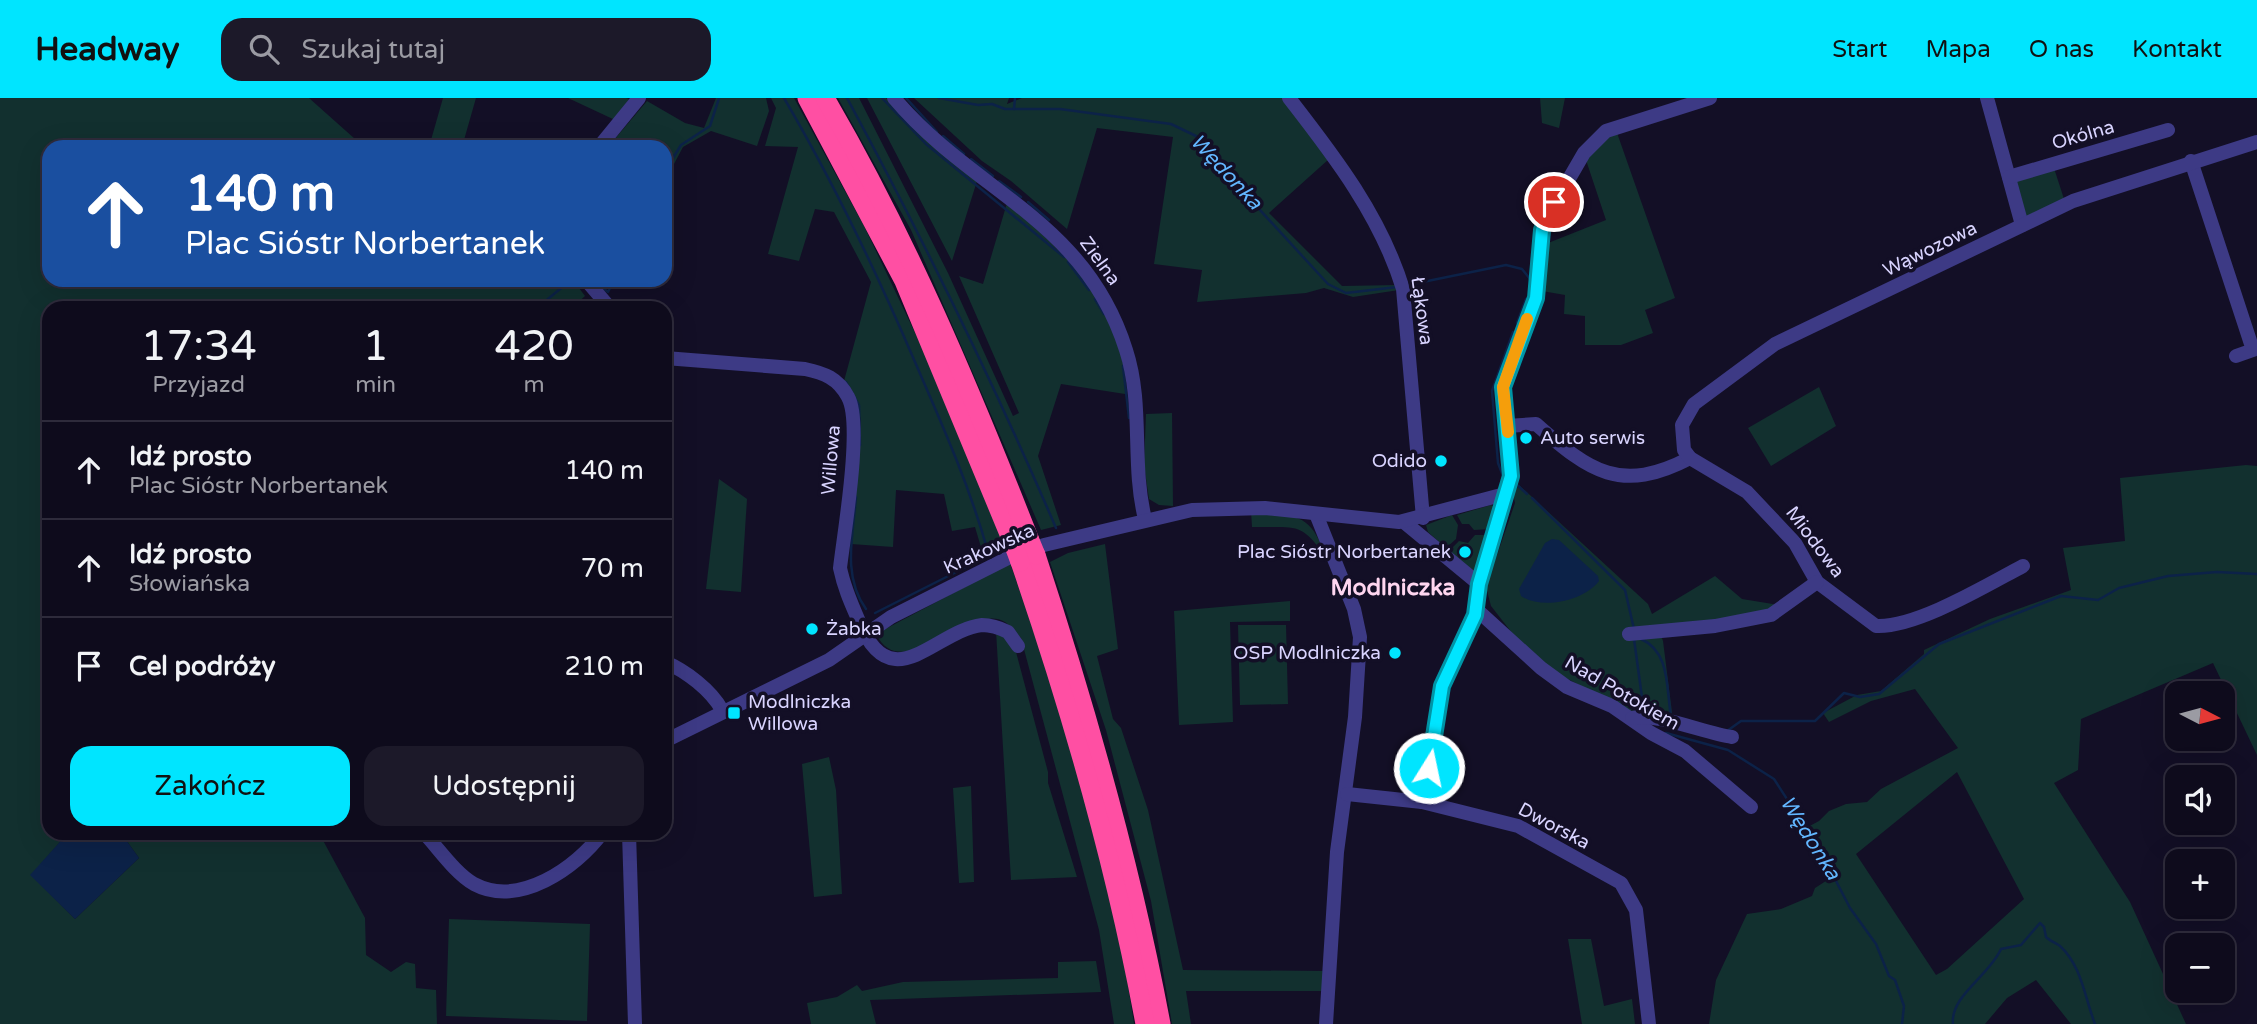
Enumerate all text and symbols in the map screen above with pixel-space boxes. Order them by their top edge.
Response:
search box [221,18,711,81]
text: Headway [35,30,179,69]
icon: search [245,30,283,68]
text: Szukaj tutaj [301,34,445,65]
text: Start [1832,35,1887,64]
text: Mapa [1925,35,1991,64]
text: O nas [2029,35,2094,64]
text: Kontakt [2132,35,2222,64]
street label: Okólna [2049,116,2117,154]
water label: Wędonka [1185,129,1268,216]
text: 140 m [185,165,335,224]
icon: ahead [70,168,161,259]
pin [1524,172,1584,232]
icon: arrive [1535,183,1573,221]
street label: Wąwozowa [1879,217,1981,281]
text: Plac Sióstr Norbertanek [185,225,545,263]
street label: Zielna [1075,232,1125,290]
street label: Łąkowa [1406,275,1438,347]
text: 17:34 [140,321,257,372]
text: 1 [362,321,389,372]
text: 420 [494,321,574,372]
text: Przyjazd [152,371,245,399]
text: min [355,371,396,399]
text: m [523,371,545,399]
street label: Willowa [817,424,845,496]
place label: Auto serwis [1540,427,1645,449]
marker: Auto serwis [1518,430,1534,446]
text: Idź prosto [129,441,252,472]
place label: Odido [1372,450,1427,472]
icon: ahead [70,451,108,489]
marker: Odido [1433,453,1449,469]
text: 140 m [564,455,644,486]
text: Plac Sióstr Norbertanek [129,472,388,500]
street label: Miodowa [1781,502,1849,582]
street label: Krakowska [940,519,1038,579]
text: Idź prosto [129,539,252,570]
place label: Plac Sióstr Norbertanek [1237,541,1451,563]
marker: Plac Sióstr Norbertanek [1457,544,1473,560]
icon: ahead [70,549,108,587]
text: 70 m [581,553,644,584]
text: Słowiańska [129,570,250,598]
district label: Modlniczka [1331,574,1455,602]
place label: Żabka [826,618,882,640]
marker: Żabka [804,621,820,637]
place label: OSP Modlniczka [1233,642,1381,664]
marker: OSP Modlniczka [1387,645,1403,661]
icon: arrive [70,647,108,685]
text: Cel podróży [129,651,276,682]
text: 210 m [564,651,644,682]
street label: Nad Potokiem [1561,651,1683,735]
north arrow [2165,681,2235,751]
map controls [2165,681,2235,1003]
place label: Modlniczka Willowa [748,691,851,735]
marker: Modlniczka Willowa [726,705,742,721]
position arrow [1392,731,1466,805]
button: Zakończ [70,746,350,826]
button: Udostępnij [364,746,644,826]
button: sound [2165,765,2235,835]
water label: Wędonka [1774,792,1846,885]
street label: Dworska [1514,798,1594,854]
button: + [2165,849,2235,919]
button: − [2165,933,2235,1003]

